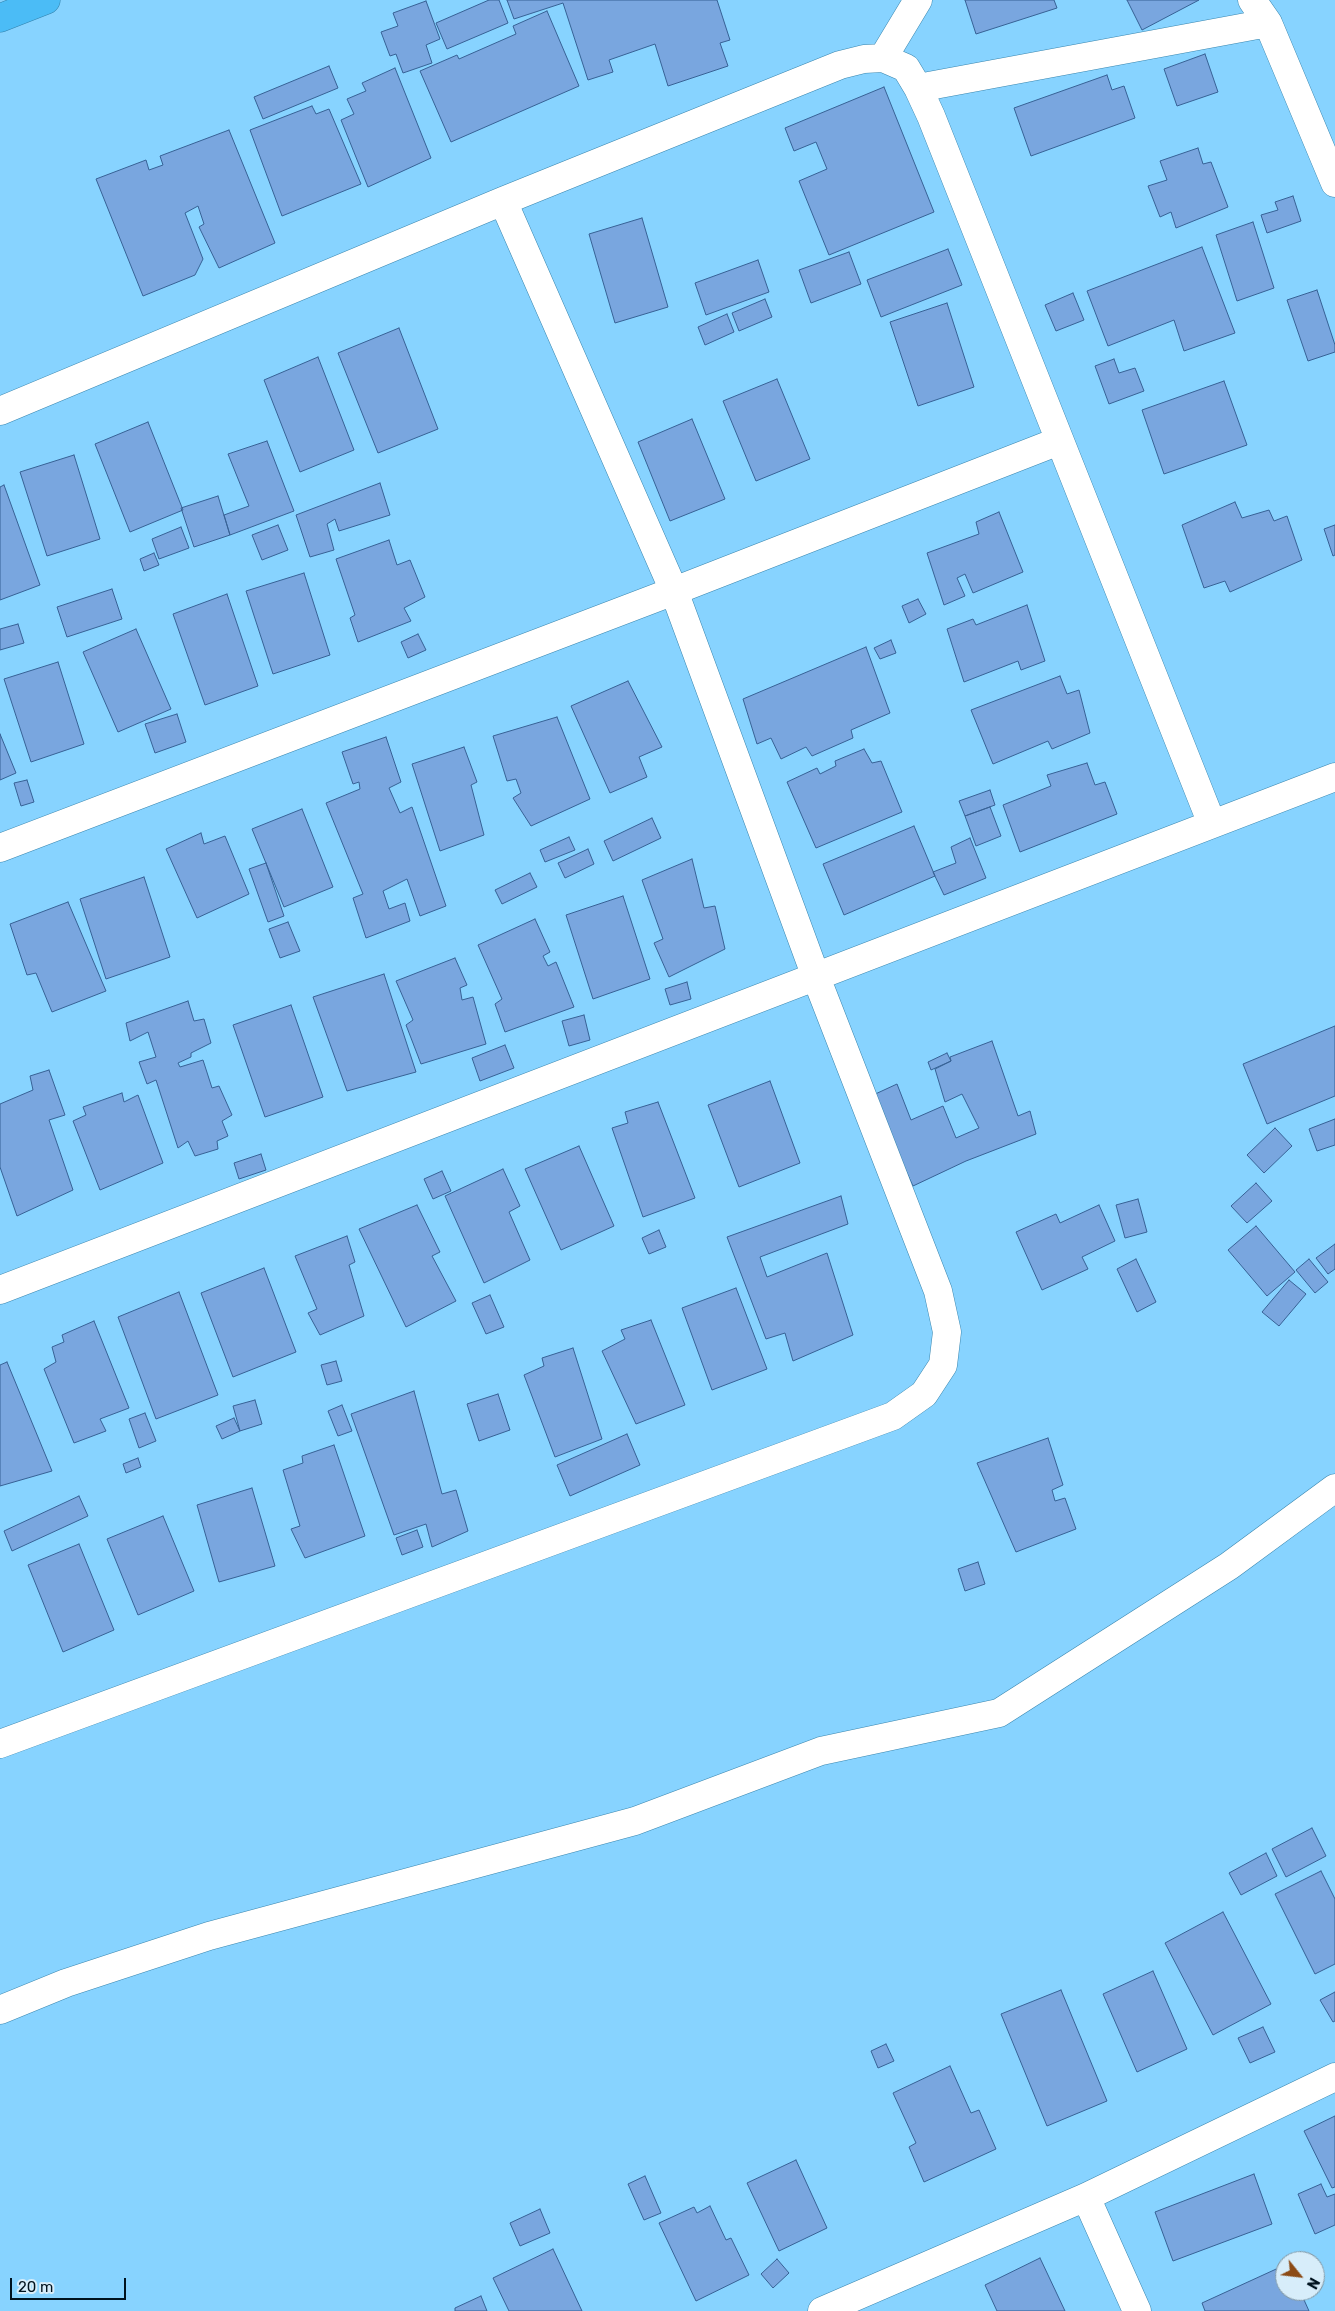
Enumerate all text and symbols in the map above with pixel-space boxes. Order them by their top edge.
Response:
north arrow [1275,2251,1325,2301]
scale bar [12,2268,129,2300]
text: N [1303,2274,1323,2292]
text: 20 m [18,2278,53,2296]

